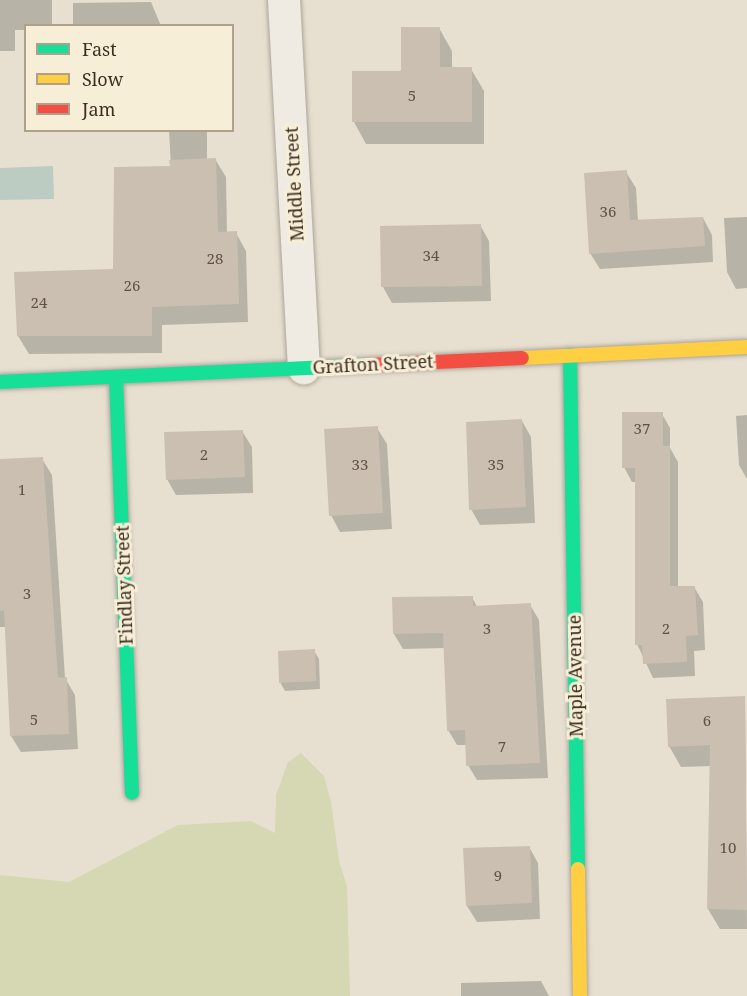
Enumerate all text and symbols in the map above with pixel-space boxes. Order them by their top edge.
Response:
legend [24,24,234,132]
text: Fast [82,37,117,61]
text: Slow [82,67,123,91]
house number: 5 [408,87,416,105]
text: Jam [82,97,116,121]
street label: Middle Street [280,126,308,242]
house number: 36 [600,203,616,221]
house number: 34 [423,247,439,265]
house number: 28 [207,250,223,268]
house number: 26 [124,277,140,295]
house number: 24 [31,294,47,312]
street label: Grafton Street [312,350,434,378]
house number: 37 [634,420,650,438]
house number: 2 [200,446,208,464]
house number: 33 [352,456,368,474]
house number: 35 [488,456,504,474]
house number: 1 [18,481,26,499]
street label: Findlay Street [111,525,137,645]
house number: 3 [23,585,31,603]
street label: Maple Avenue [563,615,587,737]
house number: 3 [483,620,491,638]
house number: 2 [662,620,670,638]
house number: 5 [30,711,38,729]
house number: 6 [703,712,711,730]
house number: 7 [498,738,506,756]
house number: 10 [720,839,736,857]
house number: 9 [494,867,502,885]

